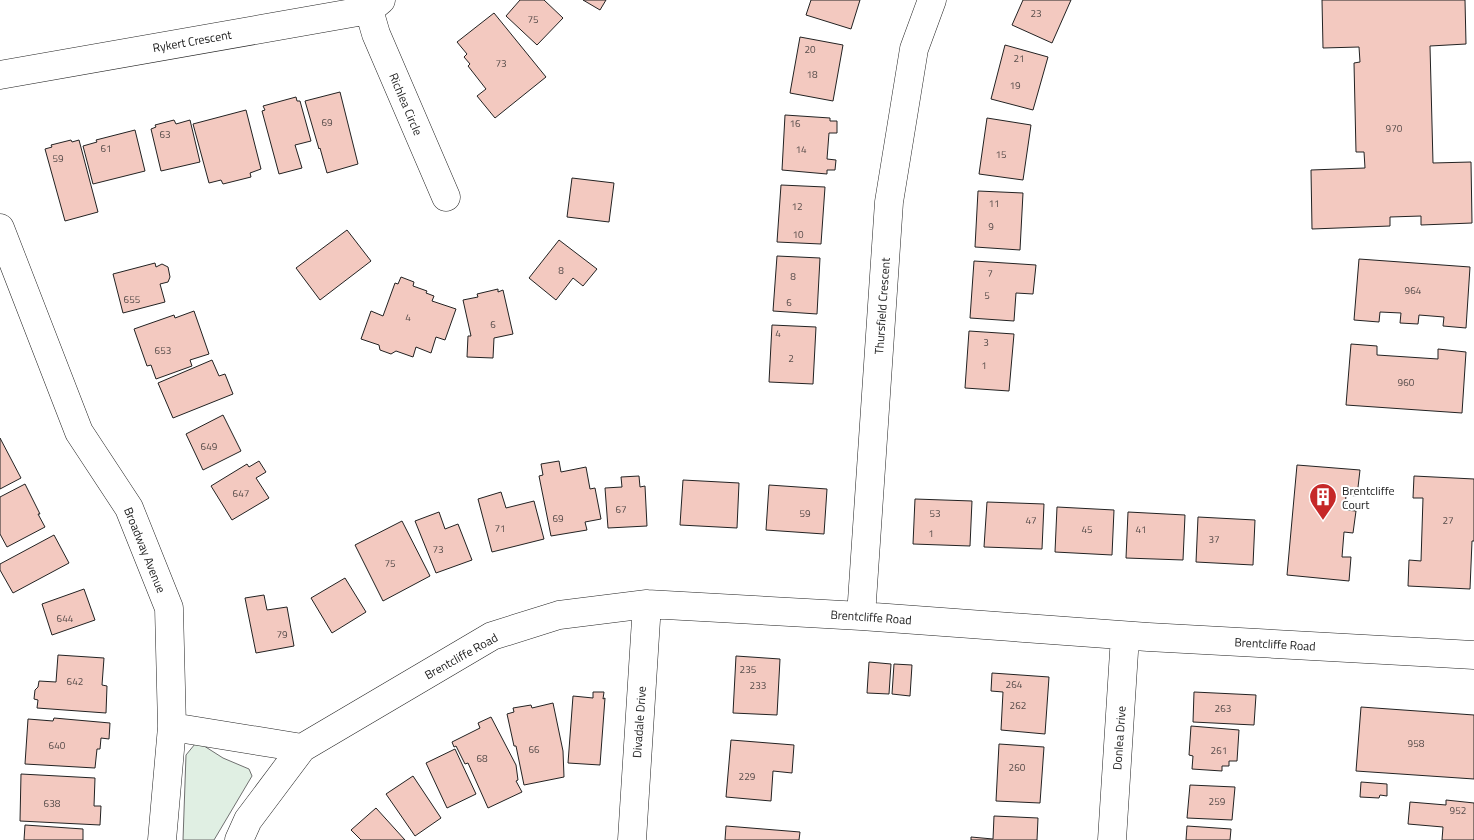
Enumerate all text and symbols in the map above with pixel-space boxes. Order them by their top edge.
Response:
house number: 23 [1030,6,1042,21]
house number: 75 [527,12,539,27]
street label: Rykert Crescent [151,25,234,57]
house number: 20 [804,42,816,57]
house number: 21 [1013,51,1025,66]
house number: 73 [495,56,507,71]
house number: 18 [806,67,818,82]
street label: Richlea Circle [384,70,428,138]
house number: 19 [1009,78,1021,93]
house number: 69 [321,115,333,130]
house number: 16 [789,116,801,131]
house number: 970 [1386,121,1403,136]
house number: 63 [159,127,171,142]
house number: 61 [100,141,112,156]
house number: 14 [795,142,807,157]
house number: 15 [995,147,1007,162]
house number: 59 [52,151,64,166]
house number: 11 [988,196,1000,211]
house number: 12 [791,199,803,214]
house number: 9 [988,219,994,234]
house number: 10 [792,227,804,242]
street label: Thursfield Crescent [869,256,895,355]
house number: 8 [558,263,564,278]
house number: 7 [987,266,993,281]
house number: 8 [790,269,796,284]
house number: 964 [1405,283,1422,298]
house number: 5 [984,288,990,303]
house number: 655 [124,292,141,307]
house number: 6 [786,295,792,310]
house number: 4 [405,310,411,325]
house number: 6 [490,317,496,332]
house number: 4 [775,326,781,341]
house number: 3 [983,335,989,350]
house number: 653 [155,343,171,358]
house number: 2 [788,351,794,366]
house number: 1 [981,358,987,373]
house number: 960 [1398,375,1415,390]
house number: 649 [201,439,218,454]
place label: Brentcliffe Court [1342,481,1395,514]
building icon: Brentcliffe Court [1308,482,1338,521]
house number: 647 [233,486,249,501]
house number: 67 [615,502,627,517]
street label: Broadway Avenue [119,504,171,596]
house number: 59 [799,506,811,521]
house number: 53 [929,506,941,521]
house number: 69 [552,511,564,526]
house number: 47 [1025,513,1037,528]
house number: 27 [1442,513,1454,528]
house number: 71 [494,521,506,536]
house number: 45 [1081,522,1093,537]
house number: 41 [1135,522,1147,537]
house number: 1 [928,526,934,541]
house number: 37 [1208,532,1220,547]
house number: 73 [432,542,444,557]
house number: 75 [384,556,396,571]
street label: Brentcliffe Road [830,605,912,629]
house number: 644 [57,611,74,626]
house number: 79 [276,627,288,642]
street label: Brentcliffe Road [421,628,501,684]
street label: Brentcliffe Road [1234,632,1316,656]
house number: 235 [740,662,757,677]
house number: 642 [67,674,83,689]
house number: 264 [1006,677,1023,692]
house number: 233 [750,678,766,693]
street label: Divadale Drive [627,685,651,759]
house number: 262 [1010,698,1026,713]
house number: 263 [1215,701,1231,716]
street label: Donlea Drive [1107,705,1131,771]
house number: 958 [1408,736,1425,751]
house number: 640 [49,738,66,753]
house number: 66 [528,742,540,757]
house number: 261 [1211,743,1227,758]
house number: 68 [476,751,488,766]
house number: 260 [1009,760,1026,775]
house number: 229 [739,769,756,784]
house number: 259 [1209,794,1226,809]
house number: 638 [44,796,61,811]
house number: 952 [1450,803,1466,818]

